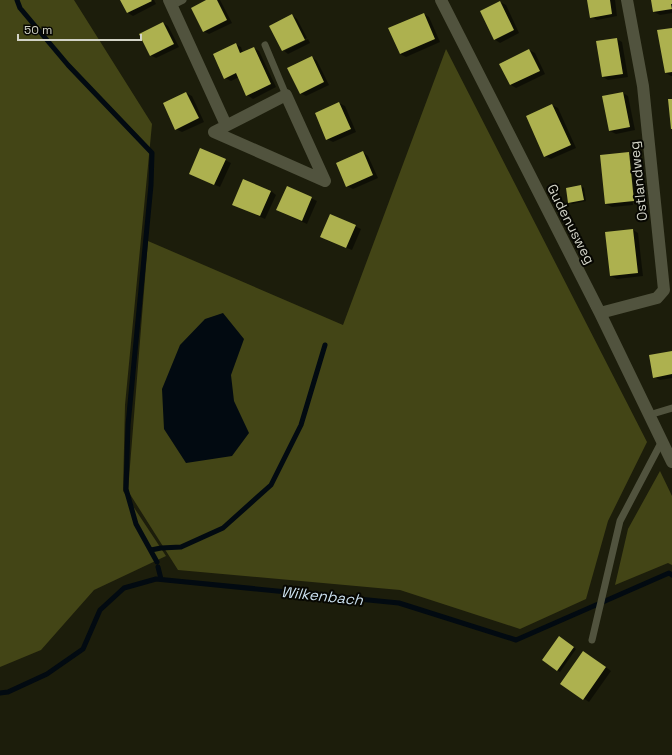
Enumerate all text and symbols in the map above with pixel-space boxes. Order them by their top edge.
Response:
scale bar [18,16,141,42]
text: 50 m [24,22,52,38]
street label: Ostlandweg [625,140,651,222]
street label: Gudenusweg [543,181,599,267]
water label: Wilkenbach [280,582,365,609]

